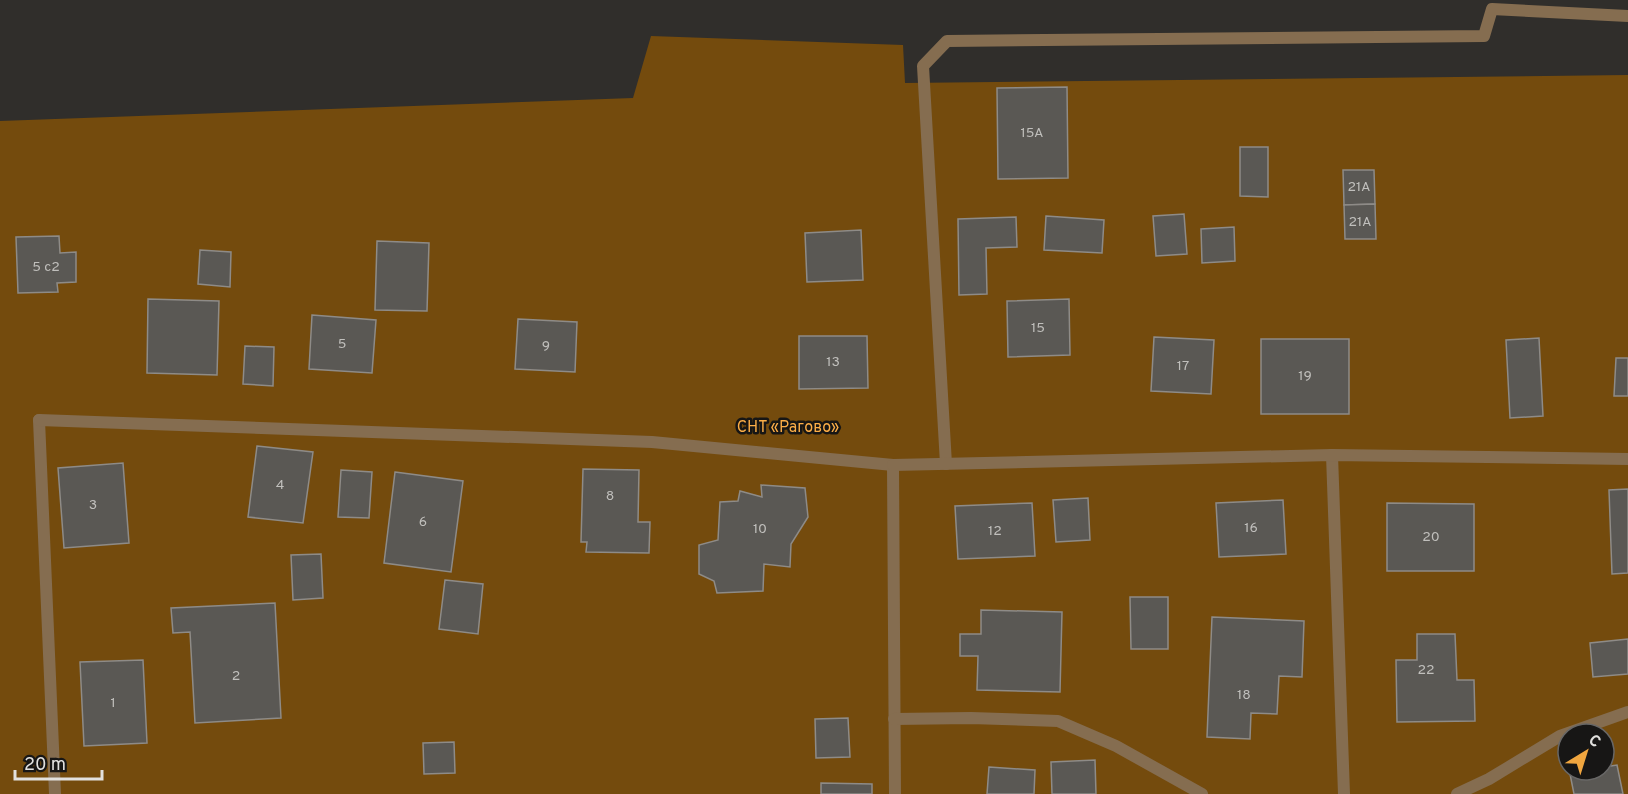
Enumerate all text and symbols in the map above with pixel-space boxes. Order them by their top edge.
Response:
house number: 15А [1020,125,1044,142]
house number: 21А [1348,179,1370,196]
house number: 21А [1349,214,1371,231]
house number: 5 с2 [32,259,60,276]
house number: 15 [1031,320,1045,337]
house number: 5 [338,336,346,353]
house number: 9 [542,338,550,355]
house number: 13 [826,354,840,371]
house number: 17 [1177,358,1189,375]
house number: 19 [1298,368,1312,385]
park label: СНТ «Рагово» [737,418,839,438]
house number: 4 [276,477,284,494]
house number: 8 [606,488,614,505]
house number: 3 [89,497,97,514]
house number: 6 [419,514,427,531]
house number: 16 [1244,520,1258,537]
house number: 10 [753,521,767,538]
house number: 12 [988,523,1002,540]
house number: 20 [1422,529,1440,546]
house number: 22 [1417,662,1435,679]
house number: 2 [232,668,240,685]
house number: 18 [1237,687,1251,704]
house number: 1 [110,695,116,712]
north arrow [1556,722,1616,782]
text: С [1584,731,1604,753]
scale bar [15,743,102,781]
text: 20 m [24,754,66,777]

